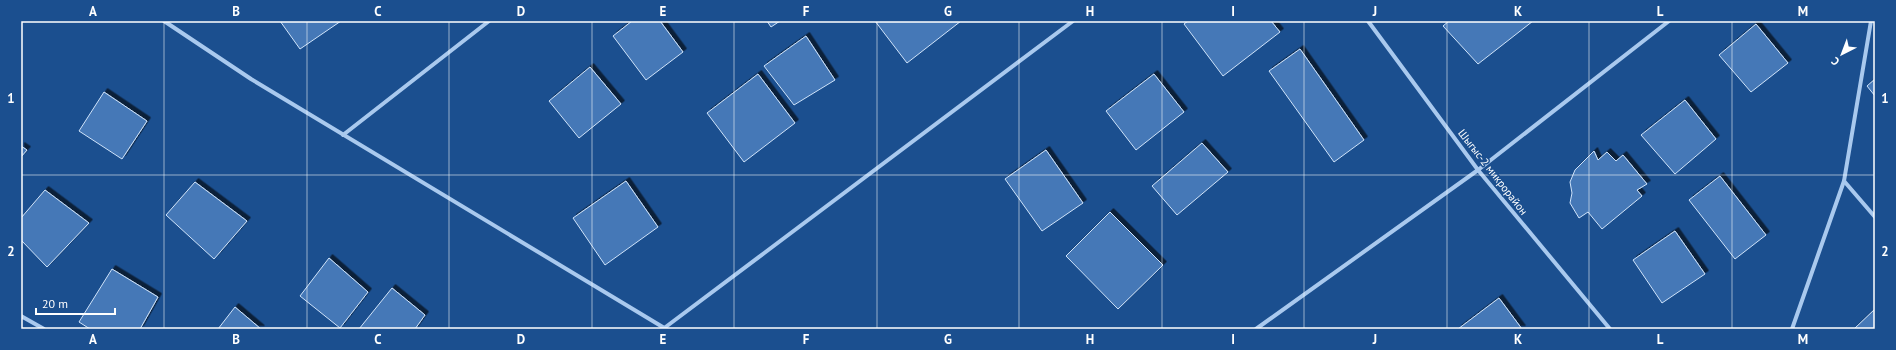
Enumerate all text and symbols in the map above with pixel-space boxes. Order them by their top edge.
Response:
text: A [89,3,97,20]
text: B [232,3,240,20]
text: C [374,3,382,20]
text: D [517,3,525,20]
text: E [660,3,667,20]
text: F [803,3,810,20]
text: G [944,3,952,20]
text: H [1086,3,1094,20]
text: I [1231,3,1235,20]
text: J [1372,3,1377,20]
text: K [1514,3,1522,20]
text: L [1657,3,1664,20]
text: M [1798,3,1808,20]
north arrow [1822,34,1862,74]
text: С [1828,54,1842,69]
text: 1 [7,90,15,107]
text: 1 [1881,90,1889,107]
street label: Шыгыс-2 микрорайон [1455,126,1531,218]
text: 2 [7,243,15,260]
text: 2 [1881,243,1889,260]
scale bar [36,290,115,316]
text: 20 m [42,296,68,311]
text: A [89,331,97,348]
text: B [232,331,240,348]
text: C [374,331,382,348]
text: D [517,331,525,348]
text: E [660,331,667,348]
text: F [803,331,810,348]
text: G [944,331,952,348]
text: H [1086,331,1094,348]
text: I [1231,331,1235,348]
text: J [1372,331,1377,348]
text: K [1514,331,1522,348]
text: L [1657,331,1664,348]
text: M [1798,331,1808,348]

